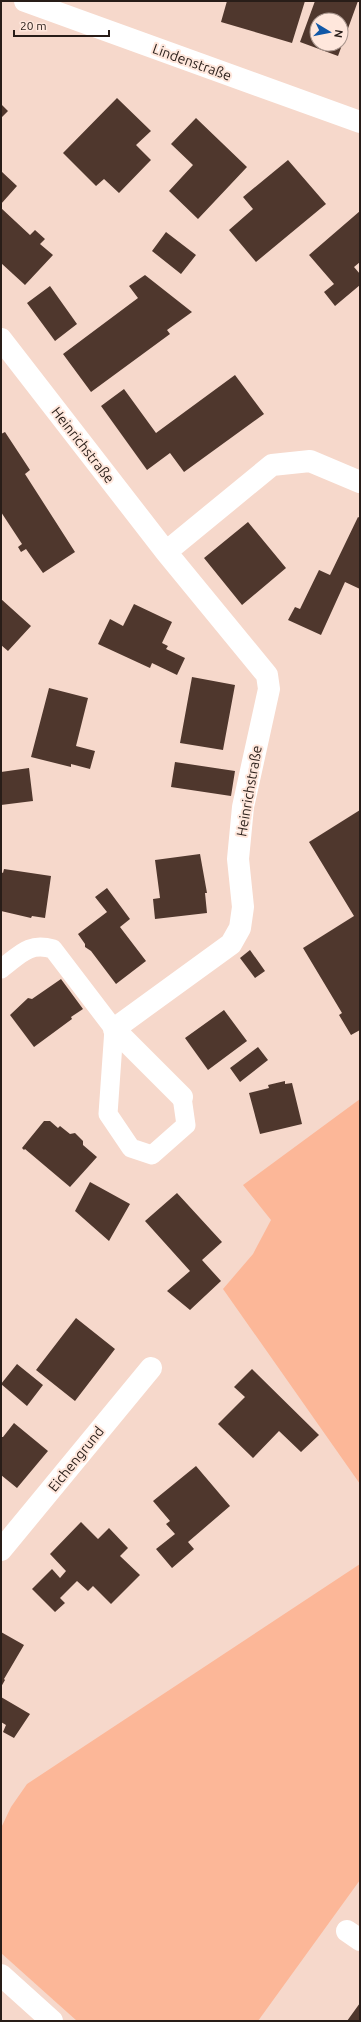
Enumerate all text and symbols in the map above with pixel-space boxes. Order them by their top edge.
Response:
scale bar [14,12,109,38]
north arrow [309,12,349,52]
text: 20 m [20,19,47,32]
text: N [332,29,345,39]
street label: Lindenstraße [150,40,234,84]
street label: Heinrichstraße [48,404,118,486]
street label: Heinrichstraße [233,744,265,838]
street label: Eichengrund [45,1423,107,1495]

